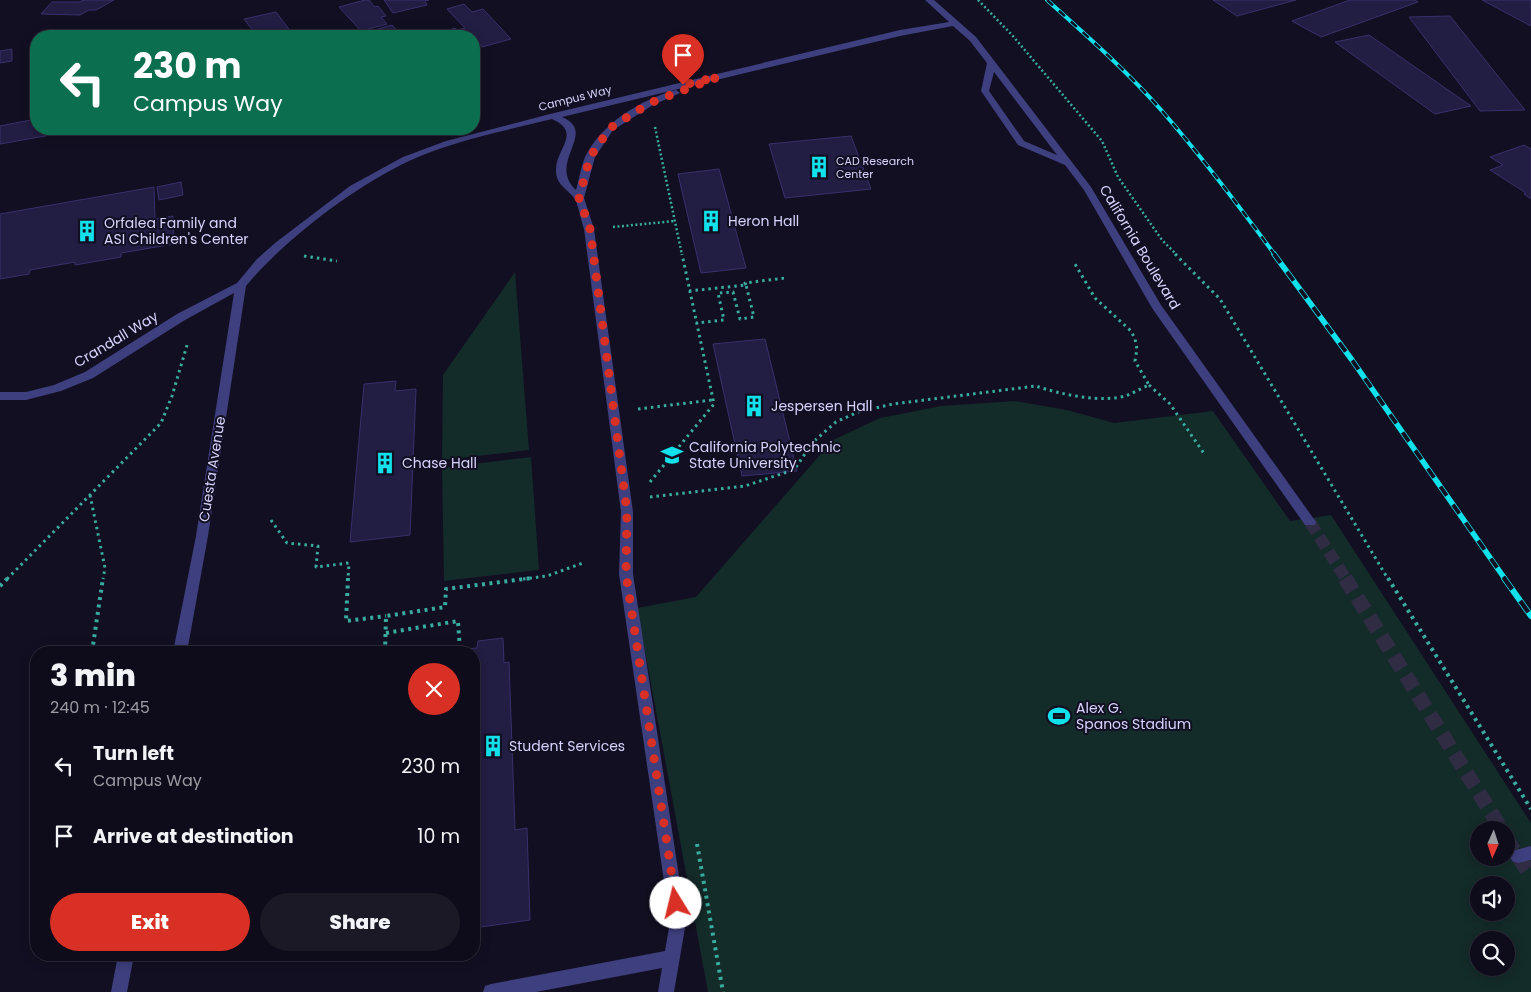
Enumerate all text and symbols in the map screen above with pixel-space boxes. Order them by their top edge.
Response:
pin [662,34,704,85]
text: 230 m [133,41,241,90]
icon: arrive [669,41,697,69]
icon: left [50,50,115,115]
street label: Campus Way [537,81,614,115]
text: Campus Way [133,88,283,119]
place label: CAD Research Center [836,153,914,182]
building icon: CAD Research Center [806,154,832,180]
street label: California Boulevard [1095,181,1185,313]
building icon: Heron Hall [698,208,724,234]
place label: Heron Hall [728,211,799,231]
place label: Orfalea Family and ASI Children's Center [104,213,249,249]
building icon: Orfalea Family and ASI Children's Center [74,218,100,244]
street label: Crandall Way [70,306,162,372]
building icon: Jespersen Hall [741,393,767,419]
place label: Jespersen Hall [771,396,873,416]
street label: Cuesta Avenue [194,414,230,523]
place label: California Polytechnic State University [689,437,841,473]
school or university icon: California Polytechnic State University [659,442,685,468]
building icon: Chase Hall [372,450,398,476]
place label: Chase Hall [402,453,477,473]
text: 3 min [50,654,136,697]
button: close [408,663,460,715]
text: 240 m · 12:45 [50,696,150,719]
place label: Alex G. Spanos Stadium [1076,698,1191,734]
sports icon: Alex G. Spanos Stadium [1046,703,1072,729]
building icon: Student Services [480,733,506,759]
place label: Student Services [509,736,625,756]
text: Turn left [93,740,174,767]
icon: left [50,752,78,780]
text: 230 m [401,753,460,780]
text: Campus Way [93,769,202,792]
north arrow [1470,821,1515,866]
map controls [1470,821,1515,976]
icon: arrive [50,822,78,850]
text: Arrive at destination [93,823,294,850]
text: 10 m [417,823,460,850]
position arrow [649,876,701,928]
button: sound [1470,876,1515,921]
button: Exit [50,893,250,951]
button: Share [260,893,460,951]
button: search [1470,931,1515,976]

